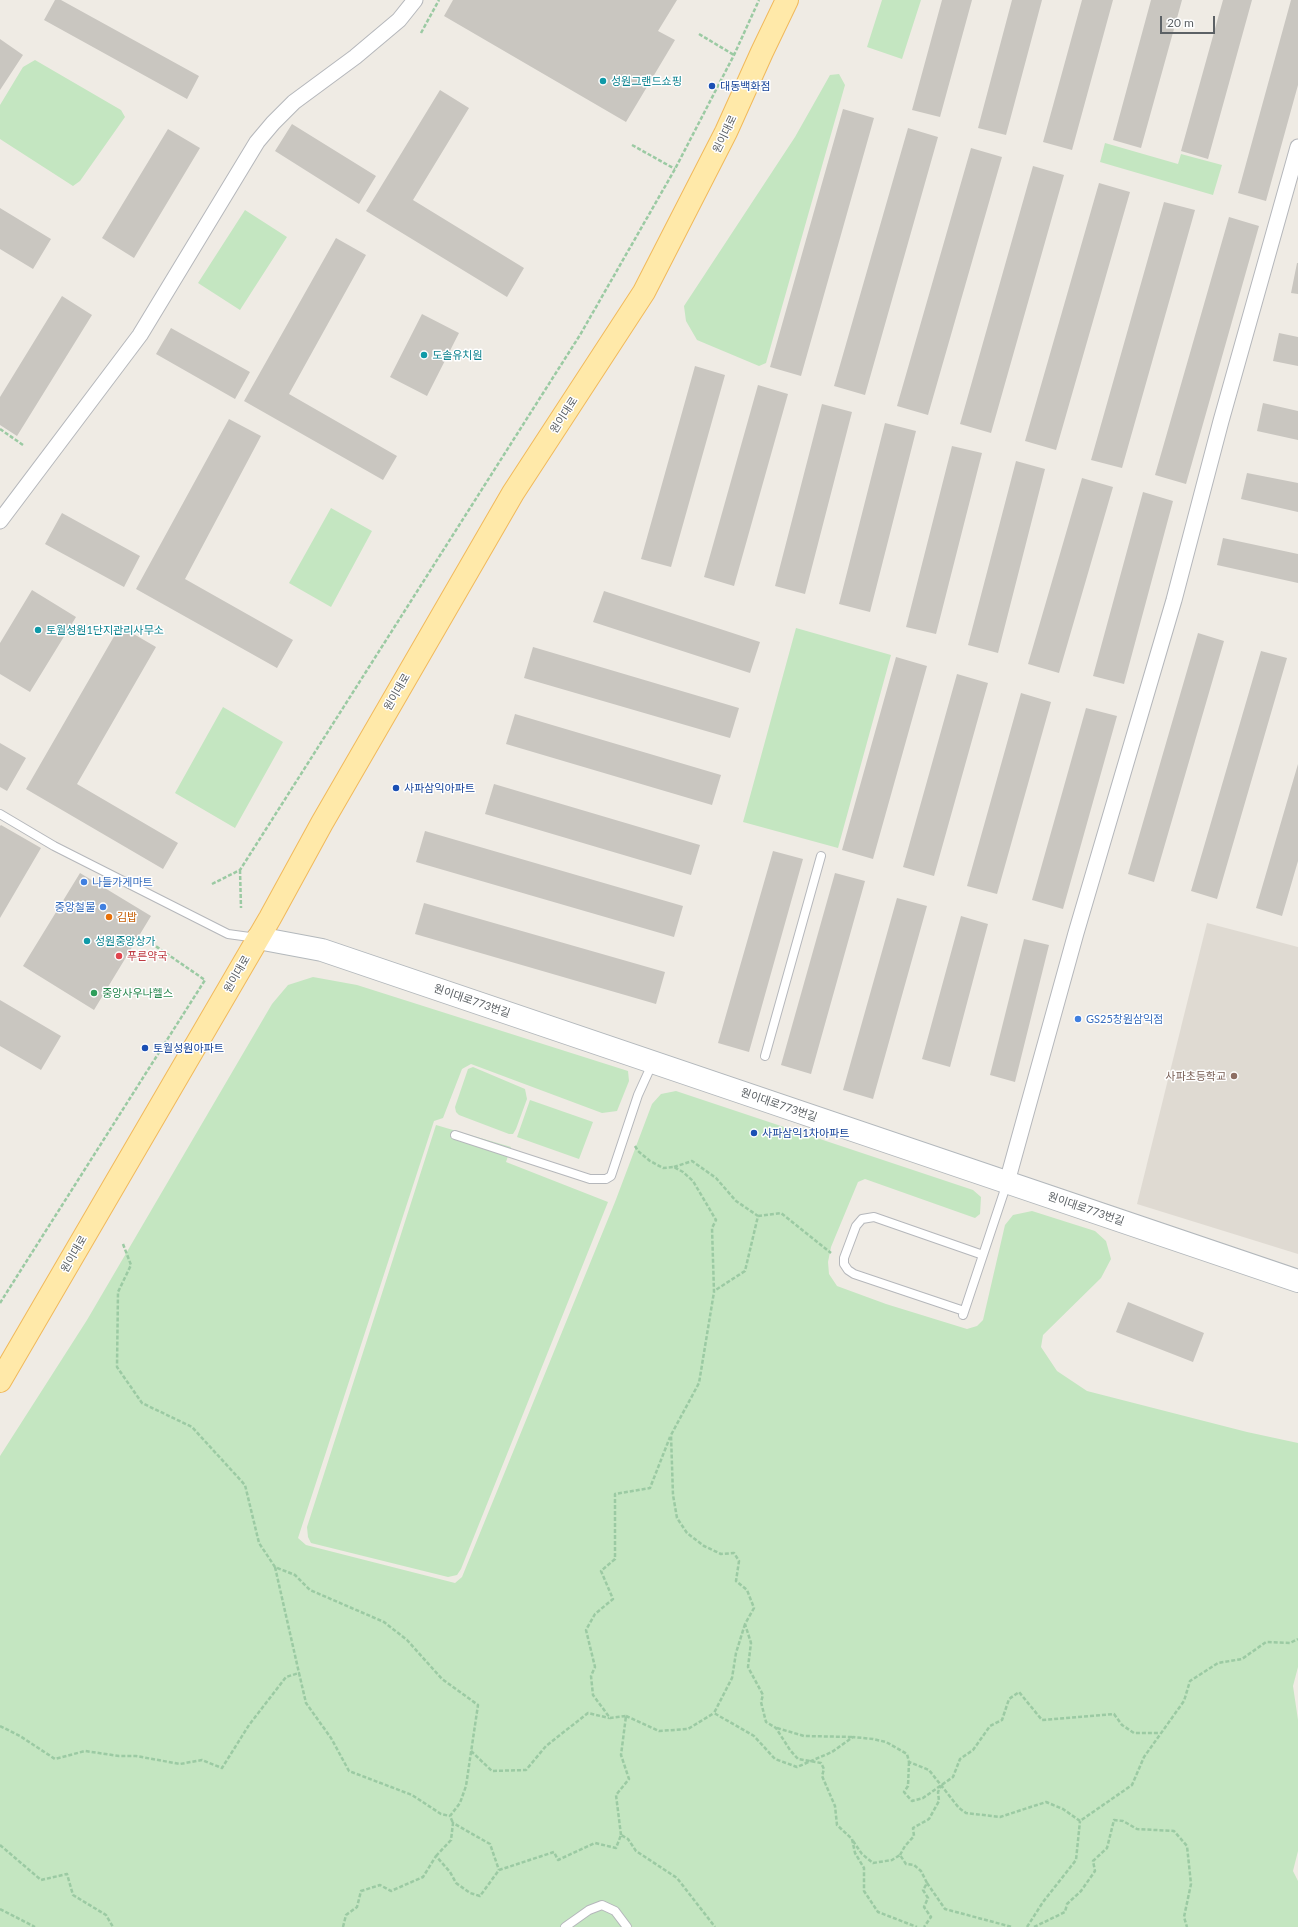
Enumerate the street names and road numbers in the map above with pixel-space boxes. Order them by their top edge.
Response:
street label: 원이대로 [710,113,740,155]
street label: 원이대로 [547,394,581,436]
street label: 원이대로 [381,671,413,713]
street label: 원이대로 [221,953,253,995]
street label: 원이대로773번길 [432,982,512,1020]
street label: 원이대로773번길 [739,1086,819,1124]
street label: 원이대로773번길 [1046,1190,1126,1228]
street label: 원이대로 [58,1233,90,1275]

